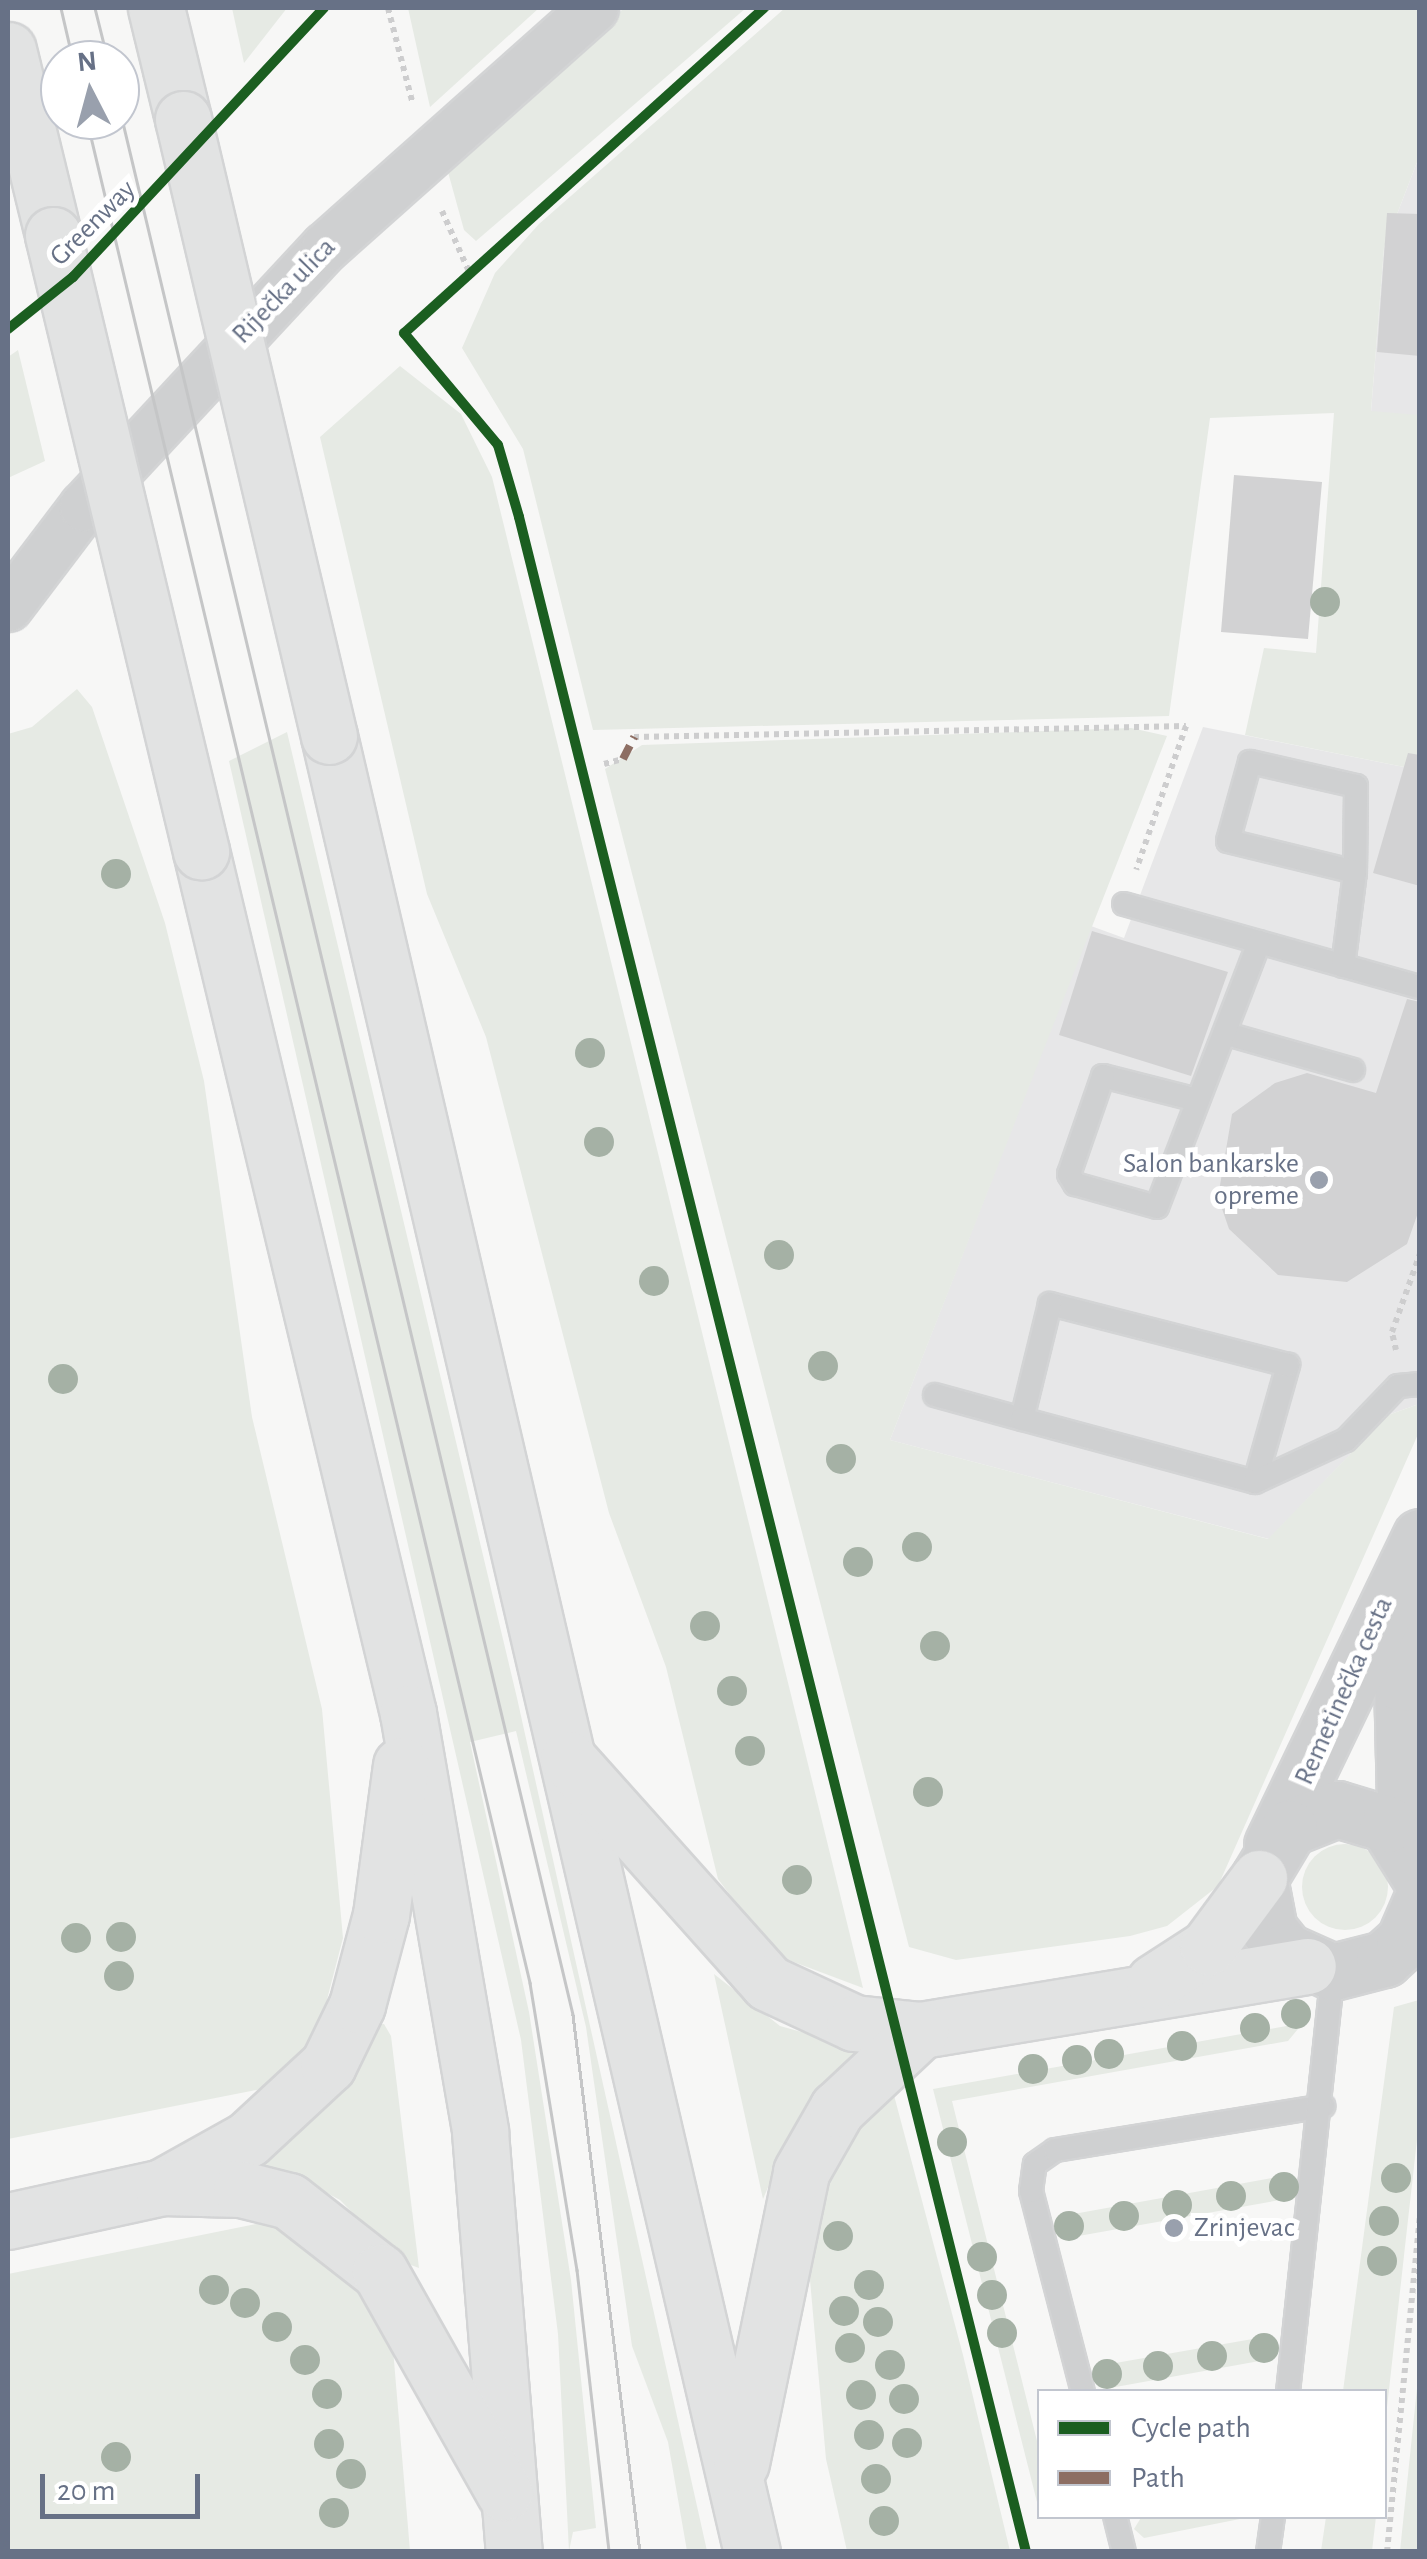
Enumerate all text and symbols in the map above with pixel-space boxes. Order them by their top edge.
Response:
north arrow [40,40,140,140]
text: N [76,47,98,77]
street label: Greenway [43,173,143,273]
street label: Riječka ulica [225,231,343,351]
place label: Salon bankarske opreme [1123,1147,1299,1213]
marker: Salon bankarske opreme [1308,1169,1330,1191]
street label: Remetinečka cesta [1288,1592,1400,1790]
place label: Zrinjevac [1194,2211,1294,2245]
marker: Zrinjevac [1163,2217,1185,2239]
legend [1037,2389,1387,2519]
text: Cycle path [1131,2413,1251,2443]
scale bar [45,2454,205,2516]
text: Path [1131,2463,1185,2493]
text: 20 m [57,2476,115,2506]

